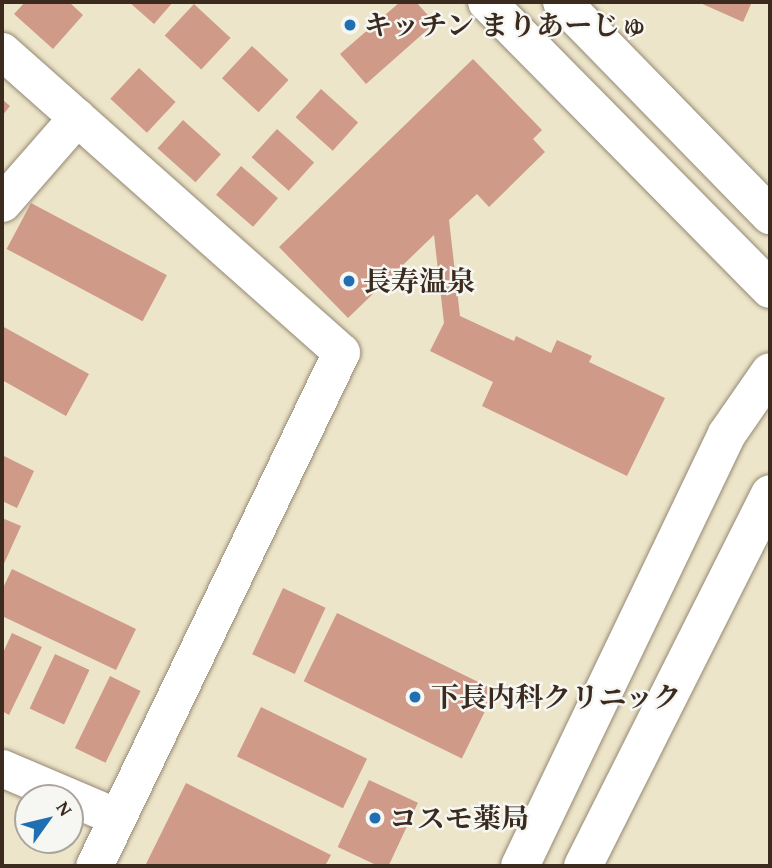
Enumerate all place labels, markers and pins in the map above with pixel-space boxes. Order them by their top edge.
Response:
place label: キッチン まりあーじゅ [364,8,650,42]
marker: キッチン まりあーじゅ [342,17,358,33]
place label: 長寿温泉 [363,264,475,298]
marker: 長寿温泉 [341,273,357,289]
place label: 下長内科クリニック [431,680,683,714]
marker: 下長内科クリニック [405,687,425,707]
place label: コスモ薬局 [389,801,529,835]
marker: コスモ薬局 [367,810,383,826]

